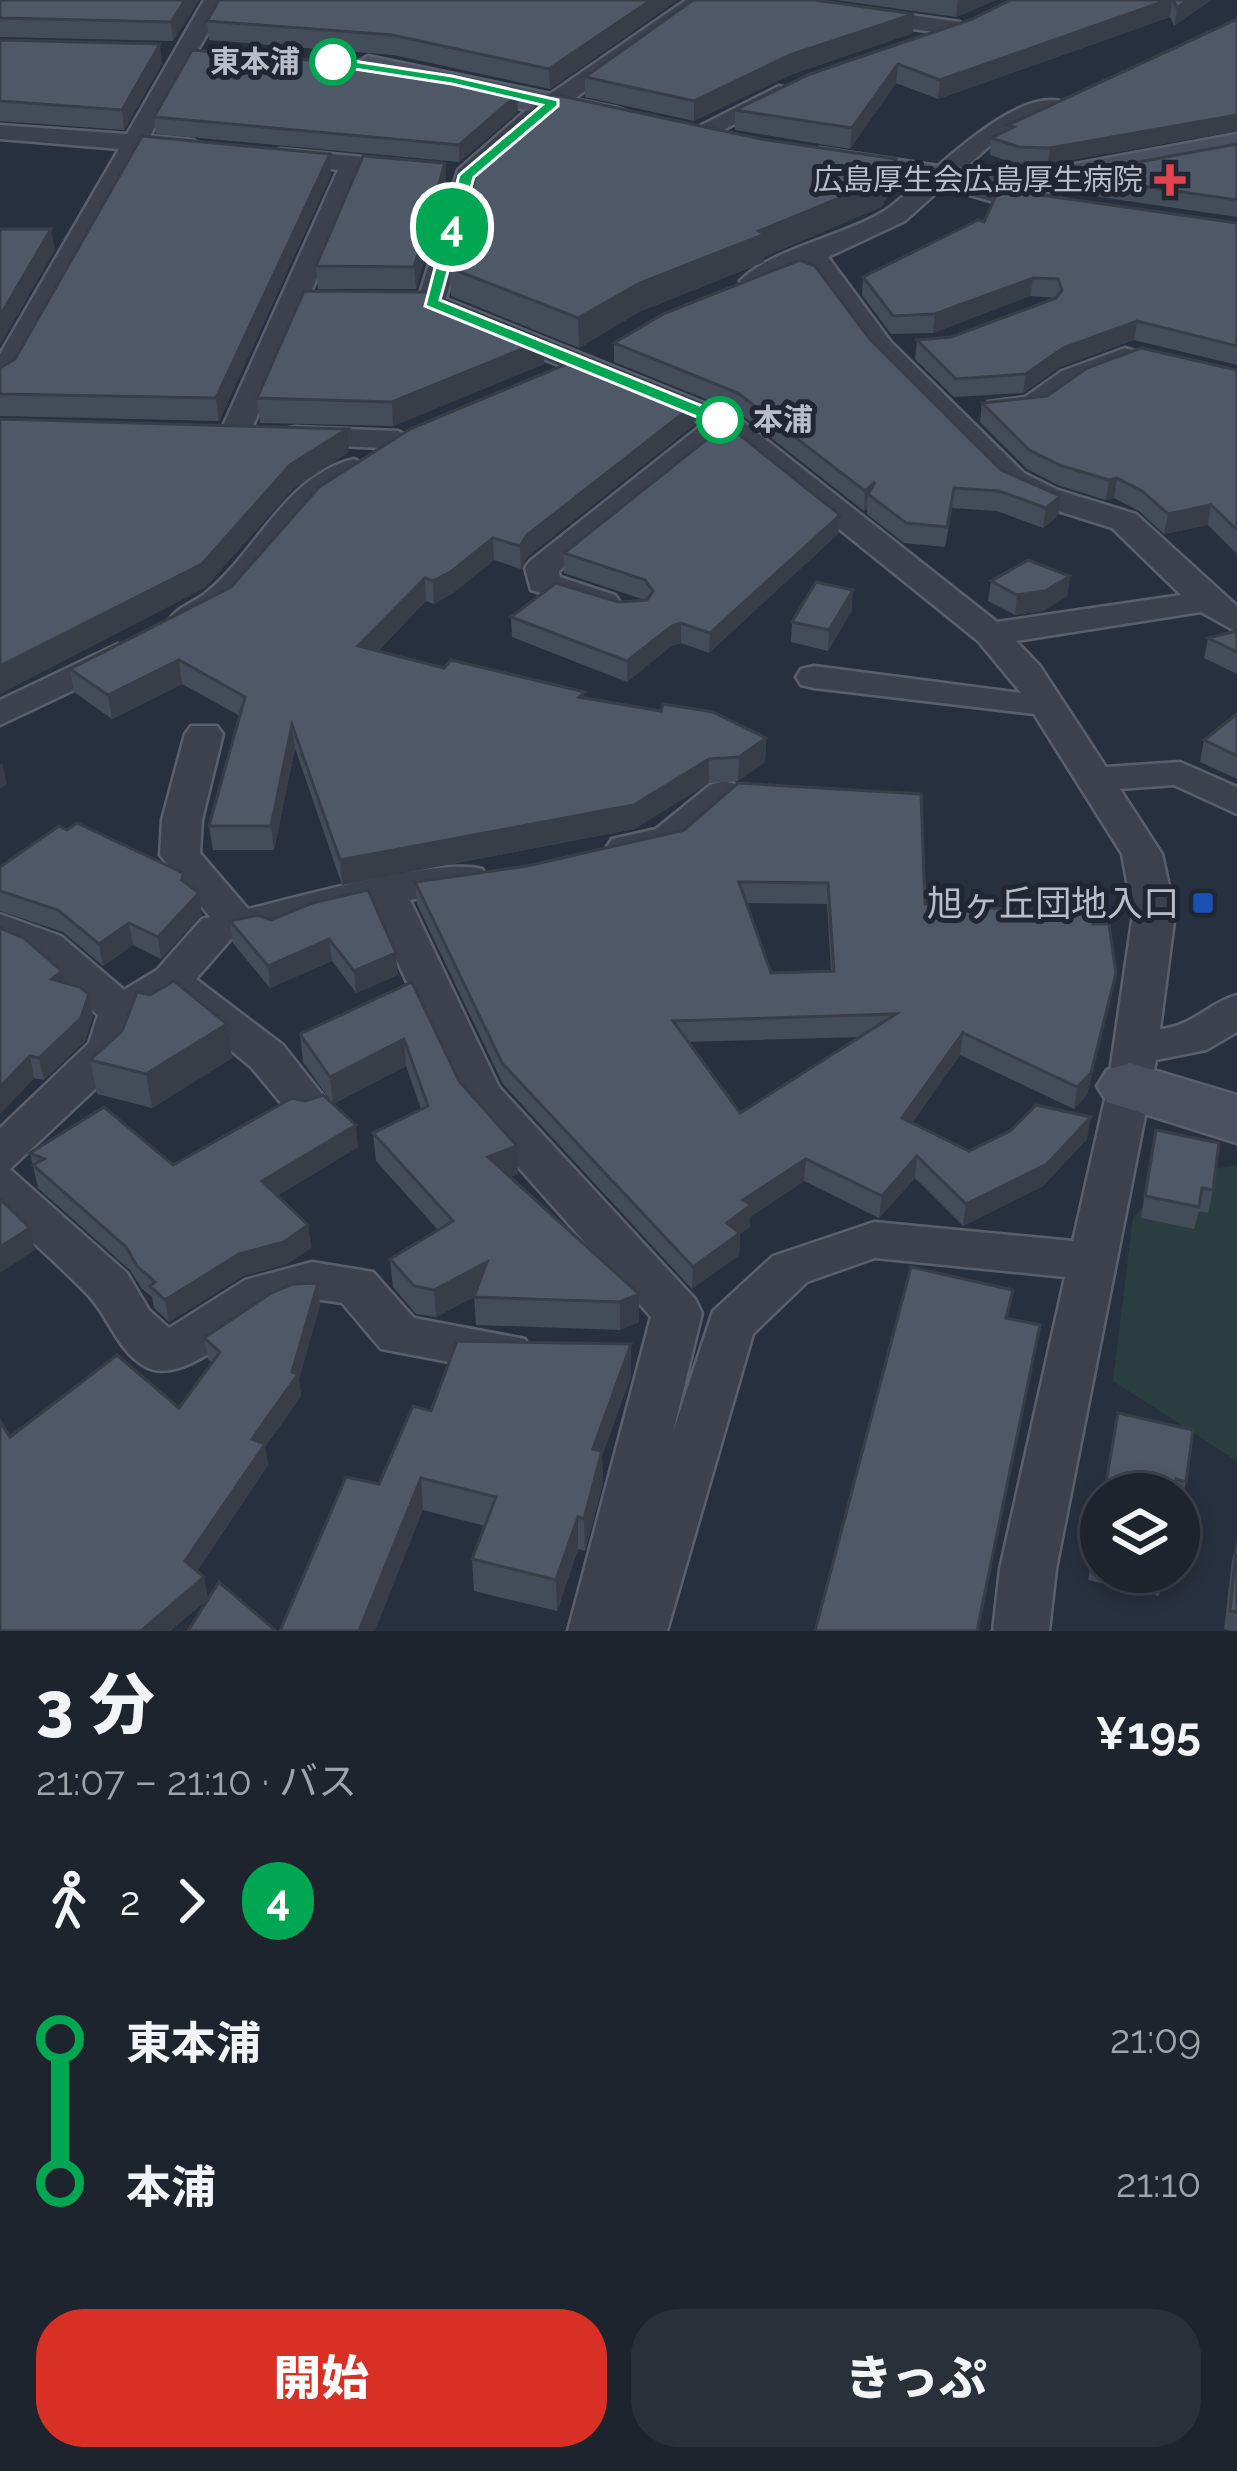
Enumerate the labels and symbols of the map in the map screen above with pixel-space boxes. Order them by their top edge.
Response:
marker: 東本浦 [311,40,355,84]
place label: 東本浦 [210,44,300,79]
place label: 広島厚生会広島厚生病院 [813,162,1143,197]
marker: 広島厚生会広島厚生病院 [1154,164,1186,196]
line badge: 4 [413,188,491,266]
marker: 本浦 [698,398,742,442]
place label: 本浦 [753,402,813,437]
place label: 旭ヶ丘団地入口 [927,882,1179,924]
marker: 旭ヶ丘団地入口 [1190,890,1216,916]

